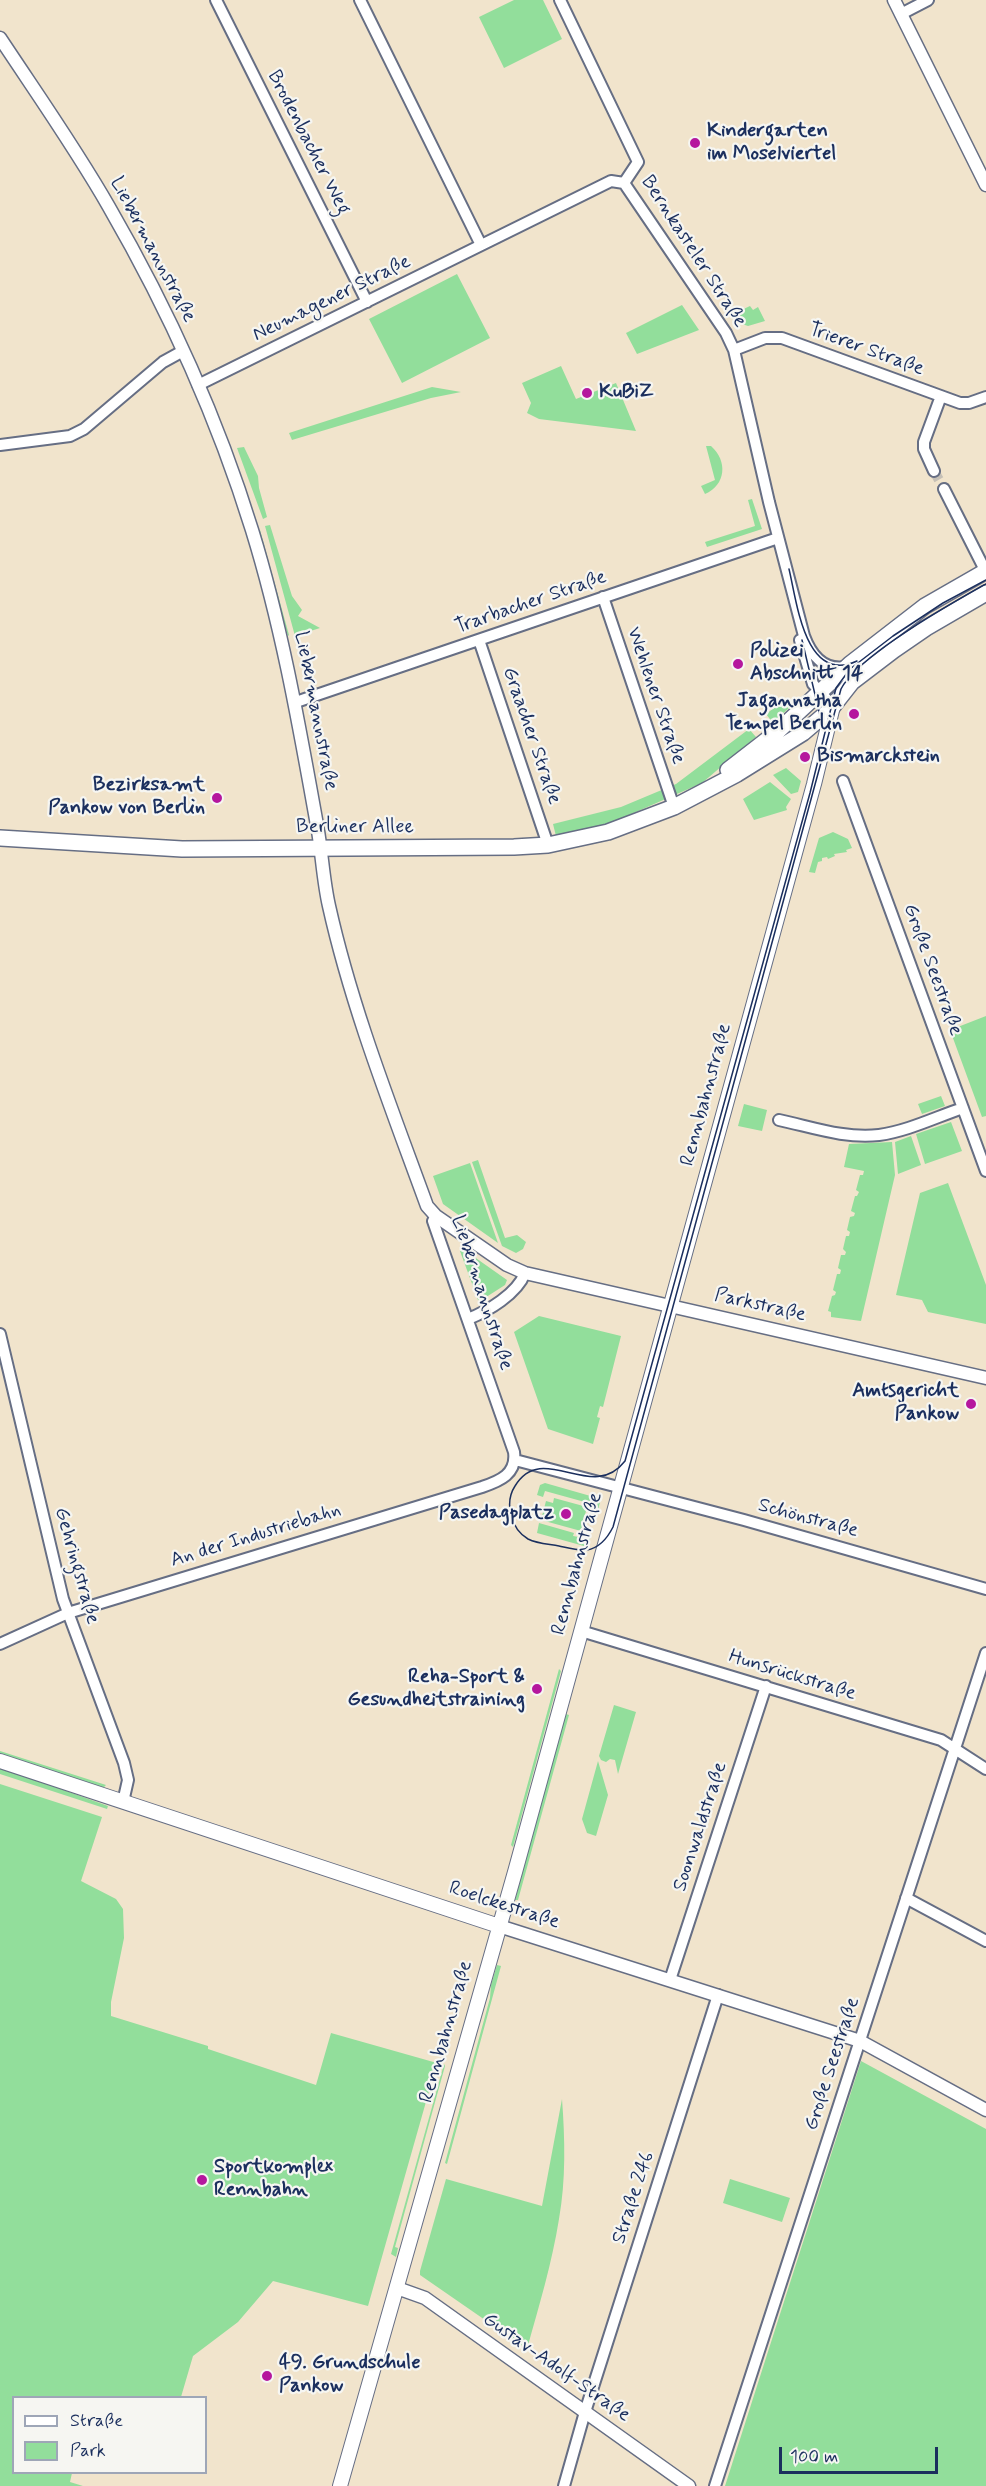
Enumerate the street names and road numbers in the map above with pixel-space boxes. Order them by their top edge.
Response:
street label: Brodenbacher Weg [261,67,355,219]
street label: Bernkasteler Straße [635,171,751,333]
street label: Liebermannstraße [103,173,201,327]
street label: Neumagener Straße [249,250,415,348]
street label: Trierer Straße [805,318,927,382]
street label: Trarbacher Straße [452,566,610,640]
street label: Wehlener Straße [620,624,690,768]
street label: Liebermannstraße [288,629,342,793]
street label: Graacher Straße [496,664,566,808]
street label: Berliner Allee [296,816,414,840]
street label: Große Seestraße [897,901,967,1039]
street label: Rennbahnstraße [676,1021,738,1169]
street label: Liebermannstraße [445,1213,517,1373]
street label: Parkstraße [712,1284,808,1328]
street label: Rennbahnstraße [547,1490,609,1638]
street label: Schönstraße [755,1494,861,1544]
street label: An der Industriebahn [168,1499,344,1573]
street label: Gehringstraße [48,1505,104,1627]
street label: Hunsrückstraße [725,1645,859,1707]
street label: Soonwaldstraße [669,1759,733,1895]
street label: Roelckestraße [446,1877,562,1935]
street label: Rennbahnstraße [415,1958,479,2106]
street label: Große Seestraße [800,1994,866,2134]
street label: Straße 246 [608,2149,660,2247]
street label: Gustav-Adolf-Straße [477,2308,635,2428]

